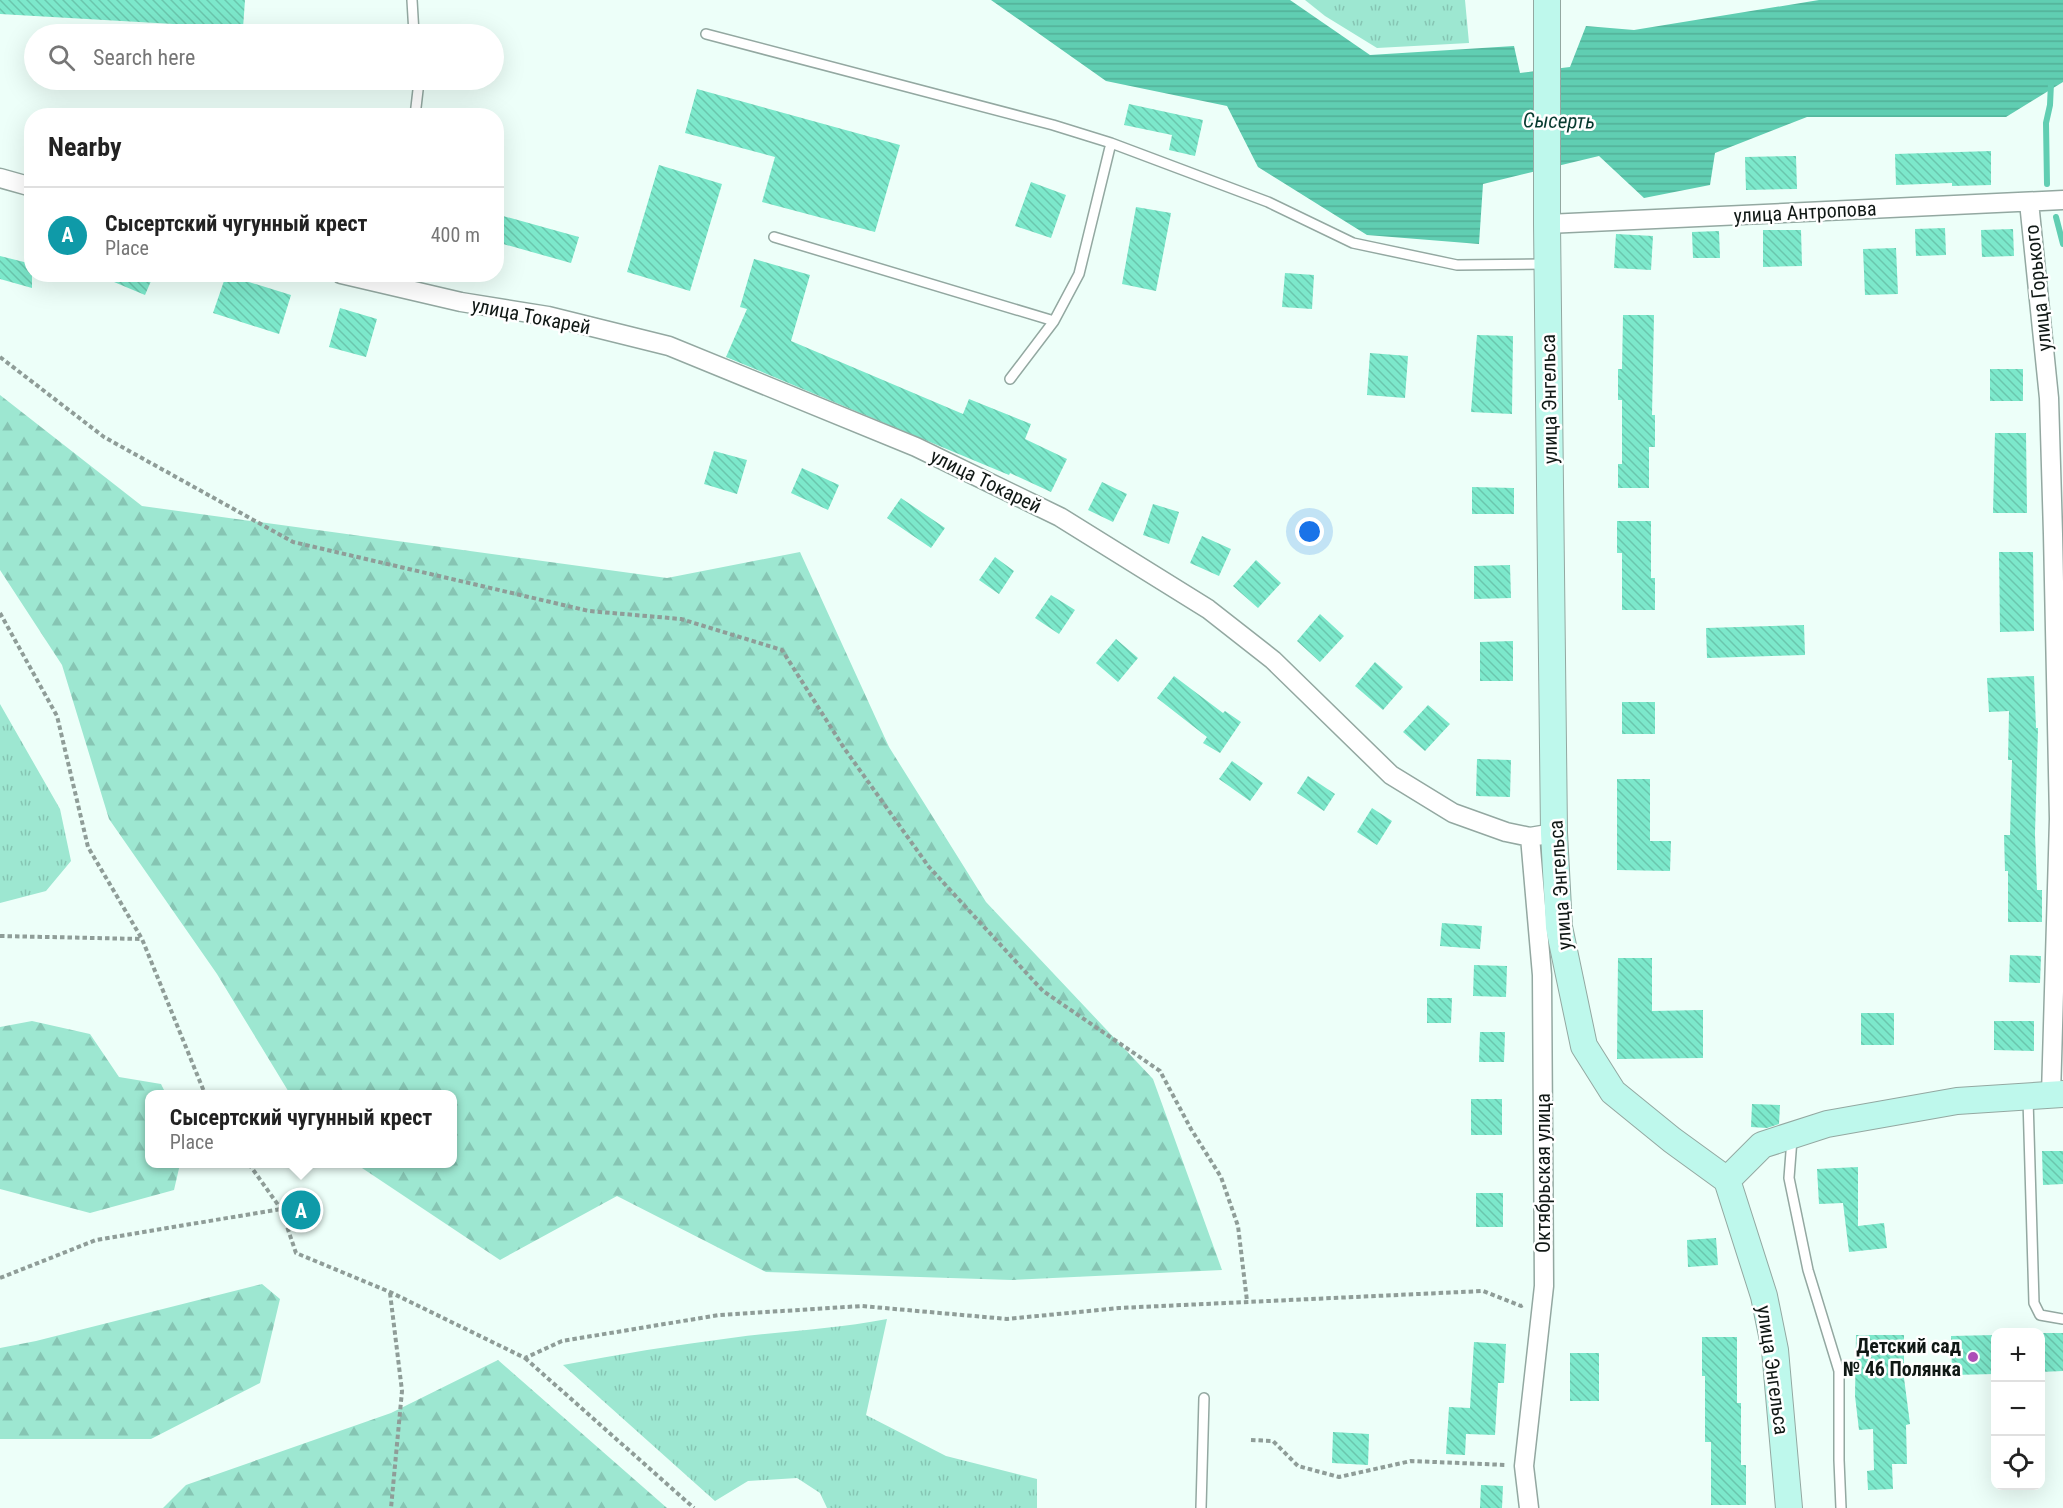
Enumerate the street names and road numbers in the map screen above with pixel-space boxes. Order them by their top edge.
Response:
street label: улица Антропова [1733,196,1877,228]
street label: улица Горького [2019,224,2057,352]
street label: улица Токарей [469,293,593,339]
street label: улица Энгельса [1536,334,1562,464]
street label: улица Токарей [927,444,1045,518]
street label: улица Энгельса [1543,819,1577,951]
street label: Октябрьская улица [1531,1093,1555,1253]
street label: улица Энгельса [1752,1304,1794,1436]

